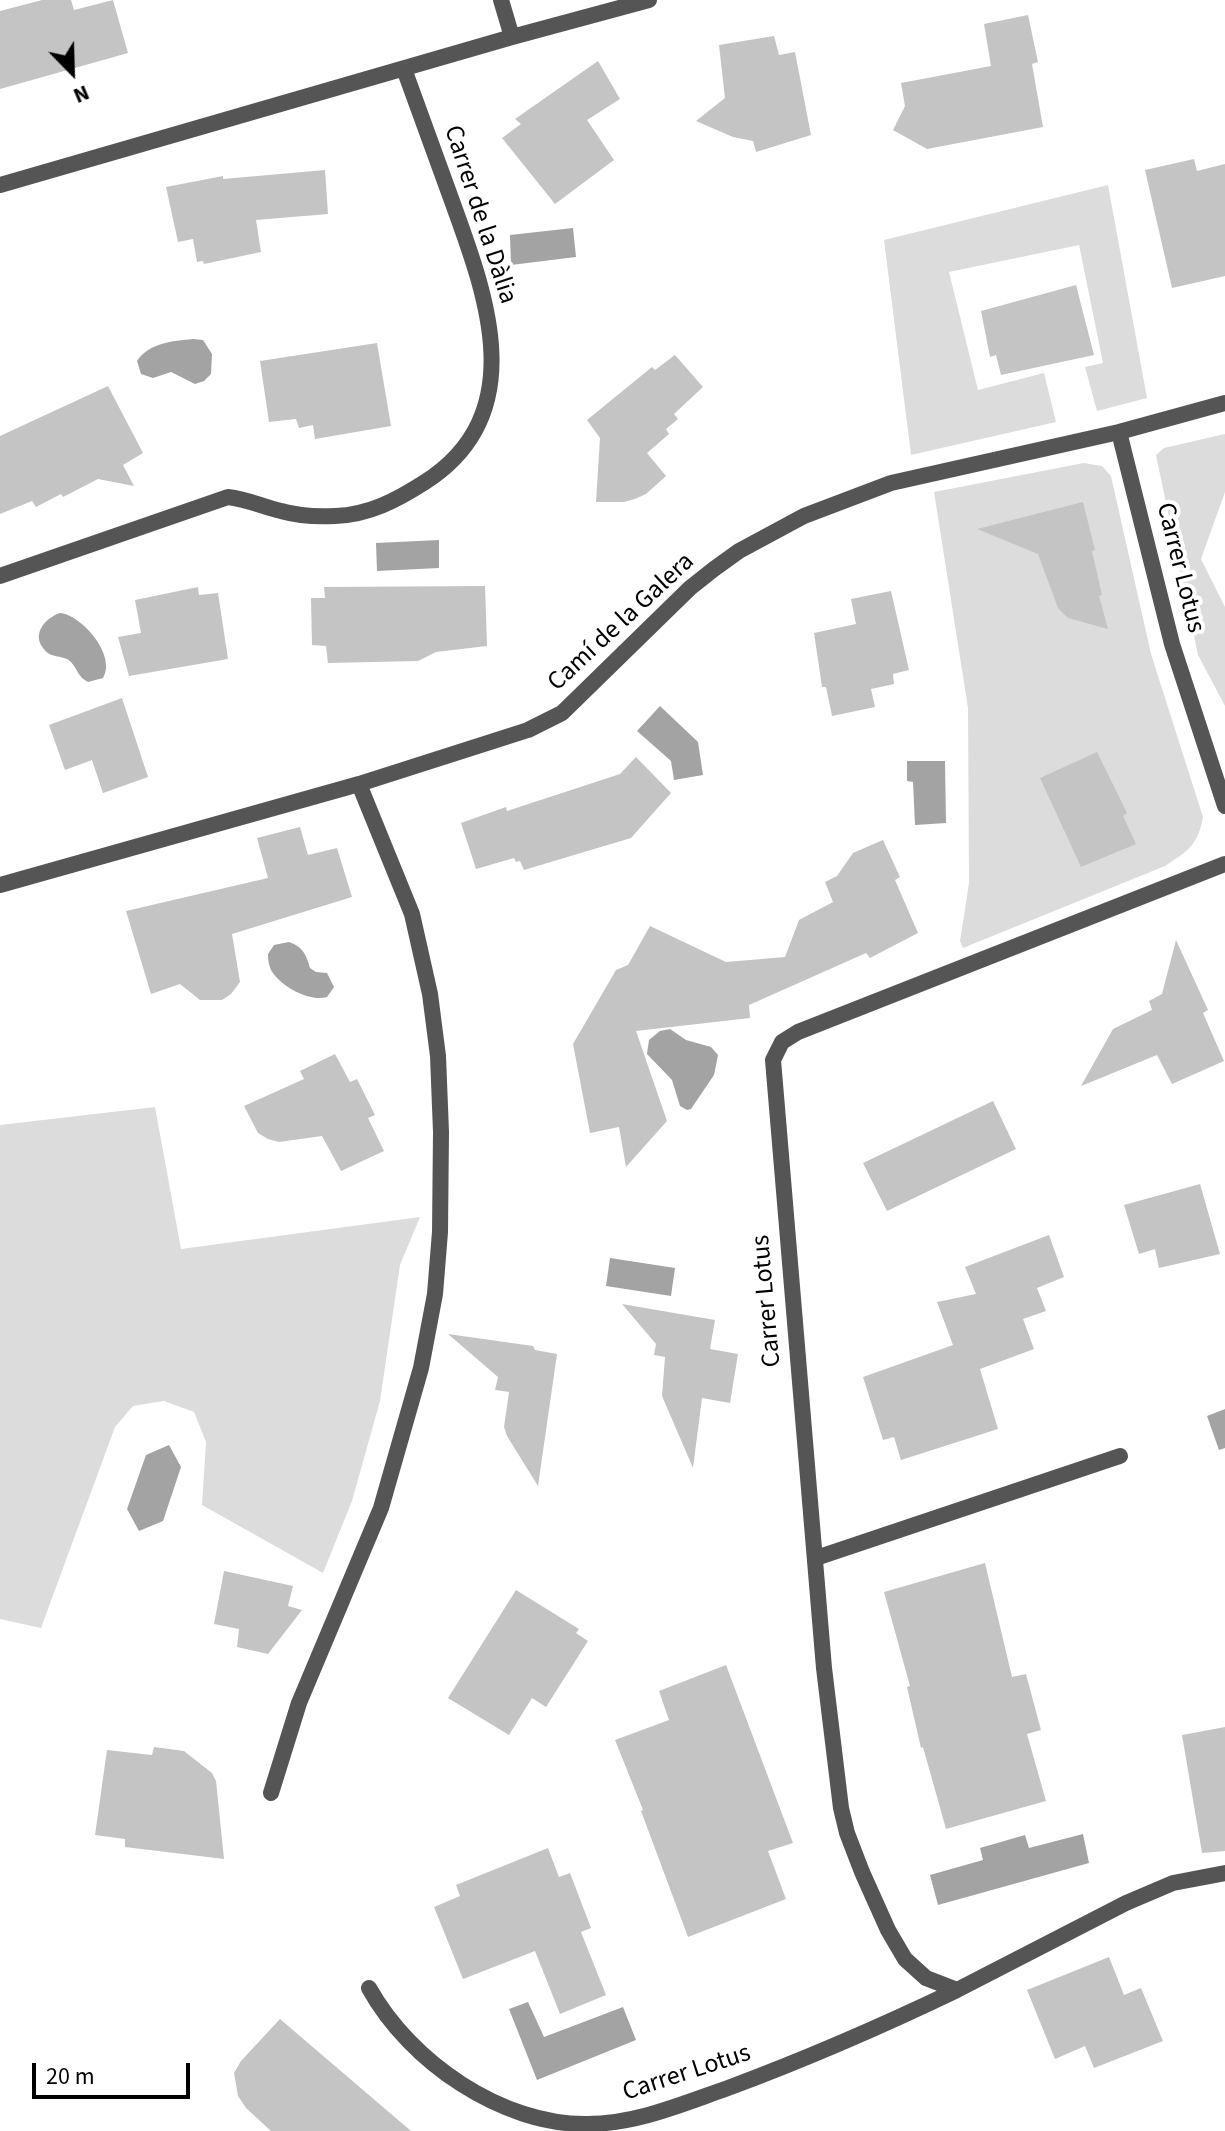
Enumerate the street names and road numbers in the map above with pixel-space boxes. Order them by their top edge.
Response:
street label: Carrer de la Dàlia [435,122,523,308]
street label: Carrer Lotus [1148,500,1210,636]
street label: Camí de la Galera [542,547,702,699]
street label: Carrer Lotus [747,1234,789,1368]
street label: Carrer Lotus [619,2039,755,2109]

